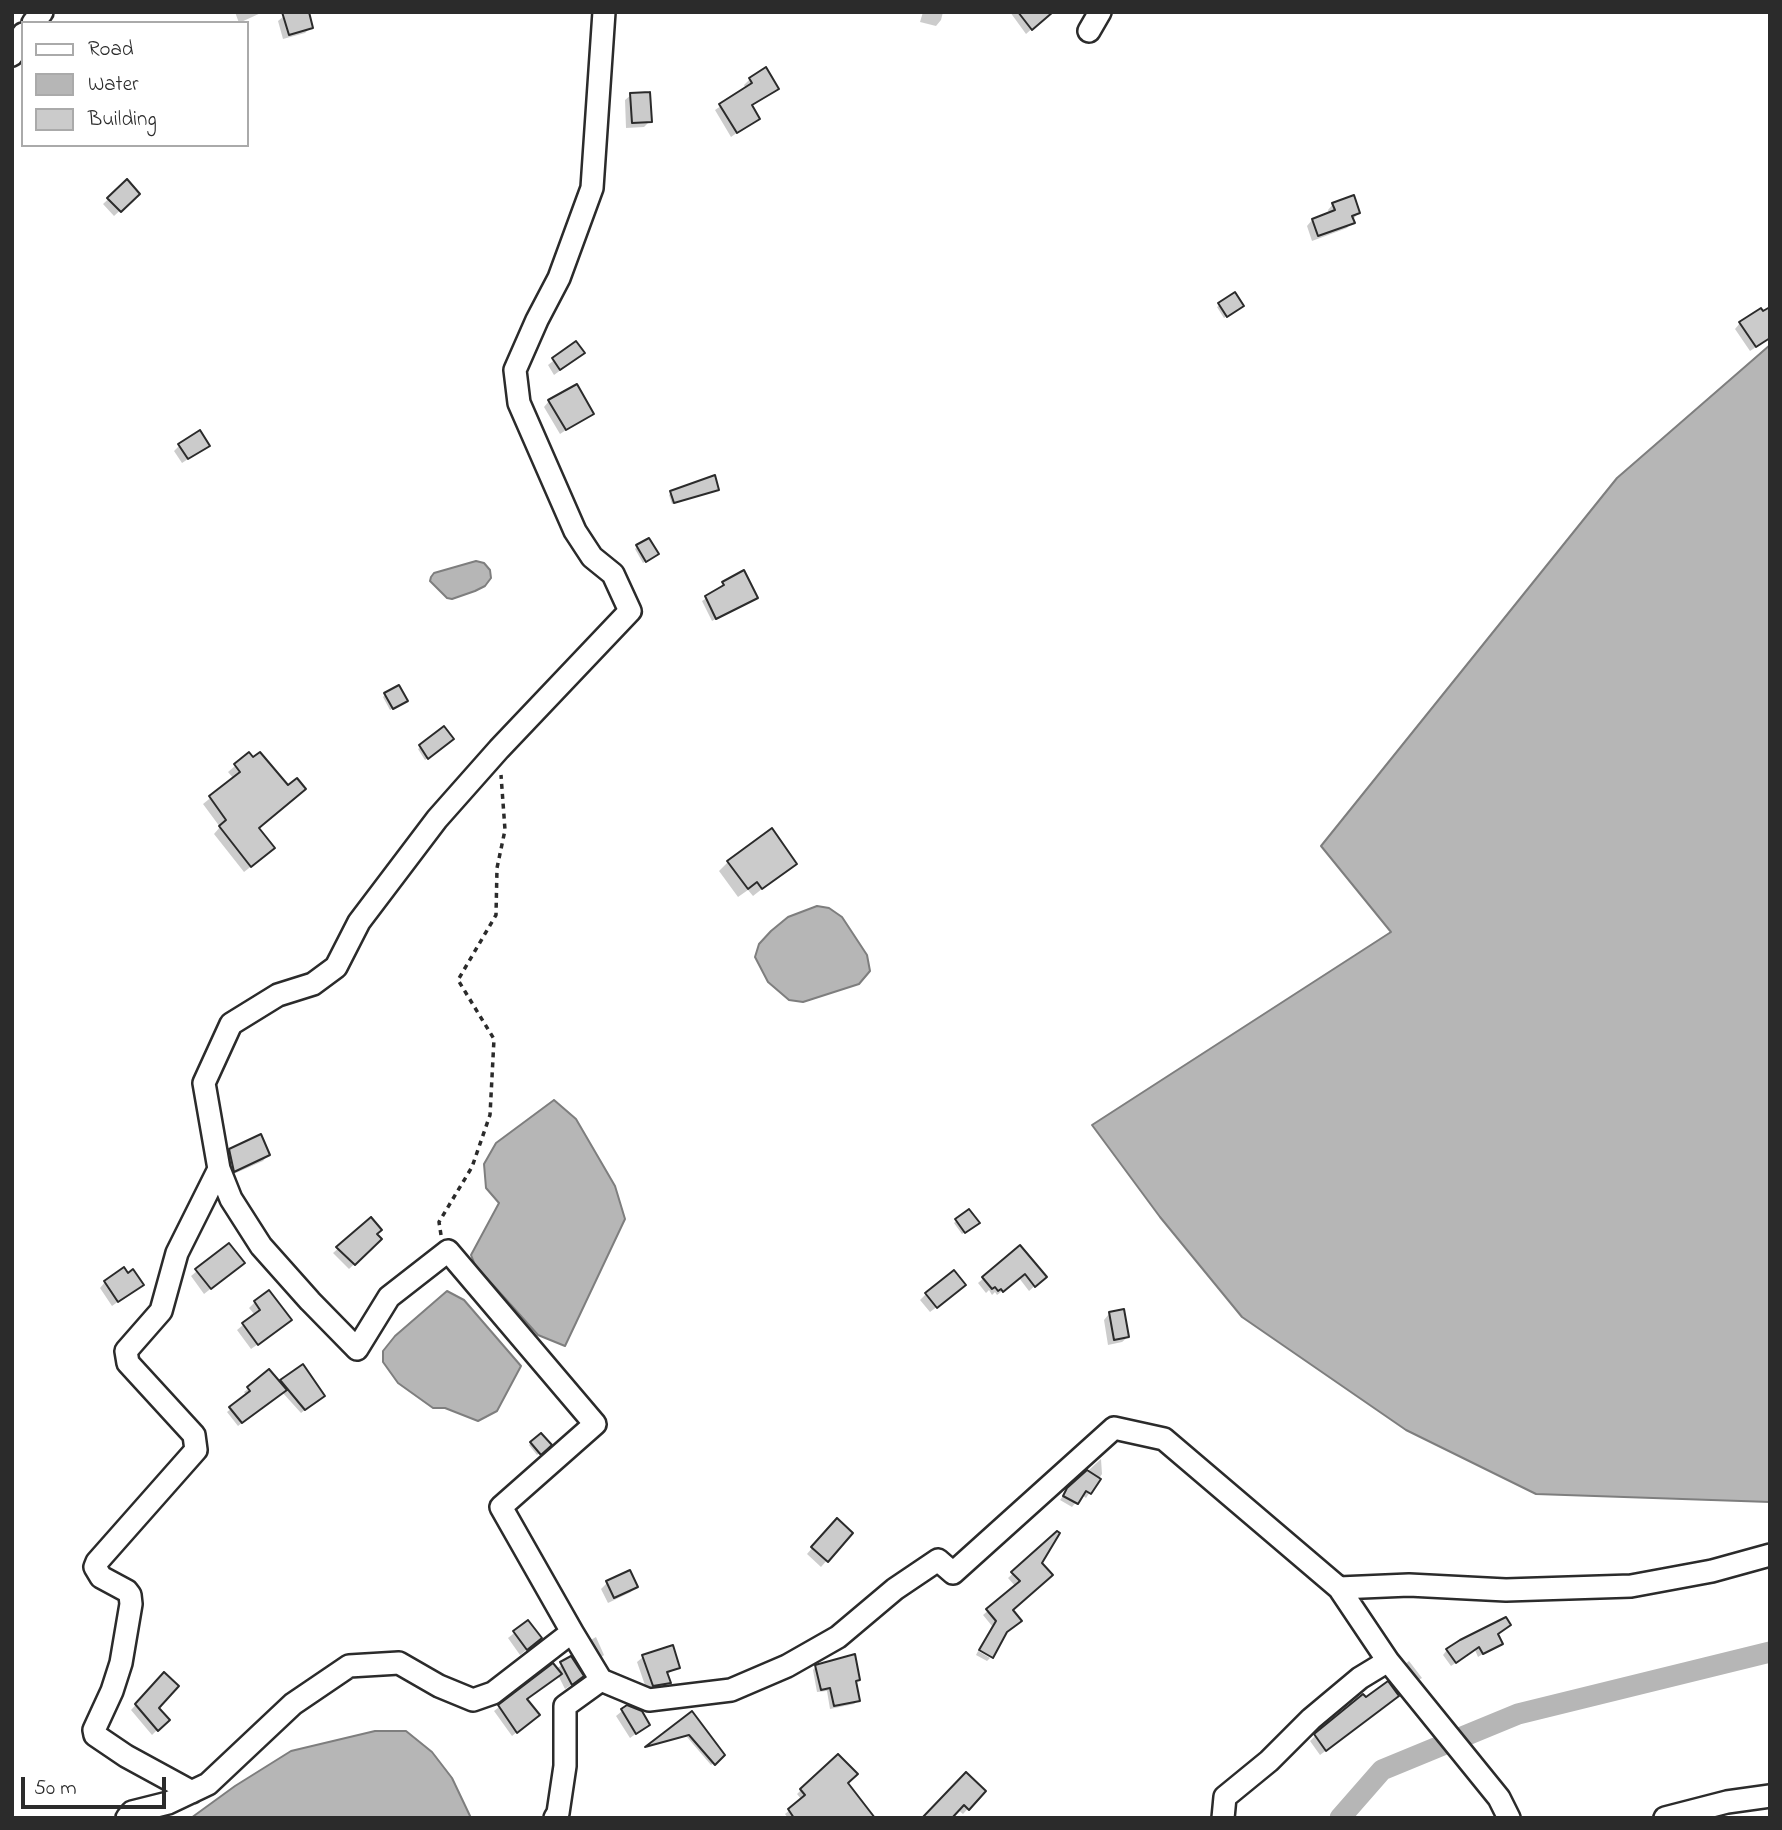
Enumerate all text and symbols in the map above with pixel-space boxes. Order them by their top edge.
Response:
legend [21,21,248,147]
text: Road [88,35,134,65]
text: Water [88,70,139,100]
text: Building [88,105,157,135]
scale bar [24,1764,170,1808]
text: 50 m [34,1774,77,1804]

